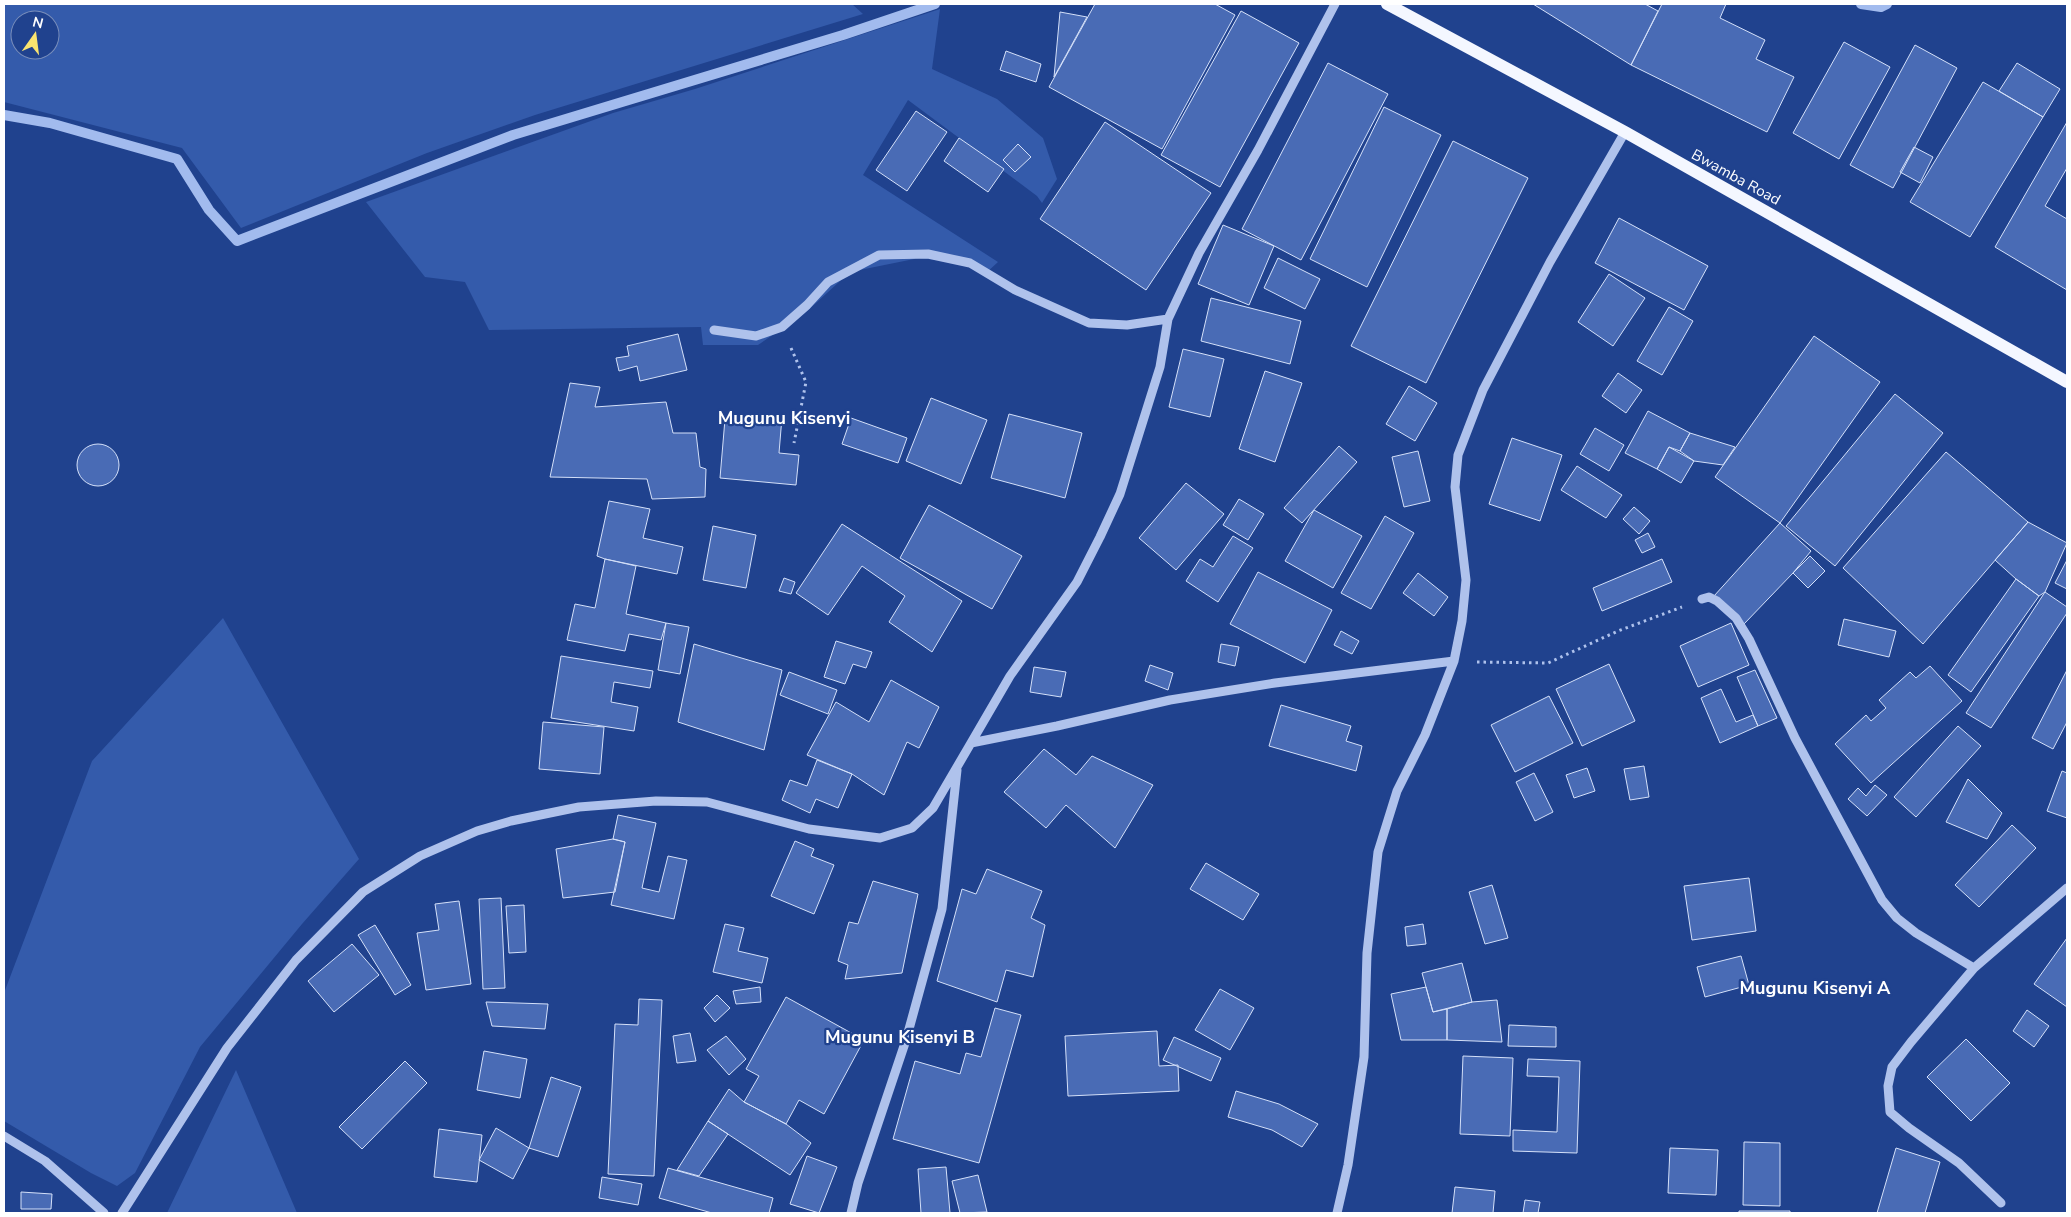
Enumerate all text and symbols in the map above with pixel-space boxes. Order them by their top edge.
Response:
north arrow [10,10,60,60]
text: N [31,12,45,33]
street label: Bwamba Road [1688,144,1784,210]
district label: Mugunu Kisenyi [718,406,850,430]
district label: Mugunu Kisenyi A [1740,976,1891,1000]
district label: Mugunu Kisenyi B [825,1025,975,1049]

